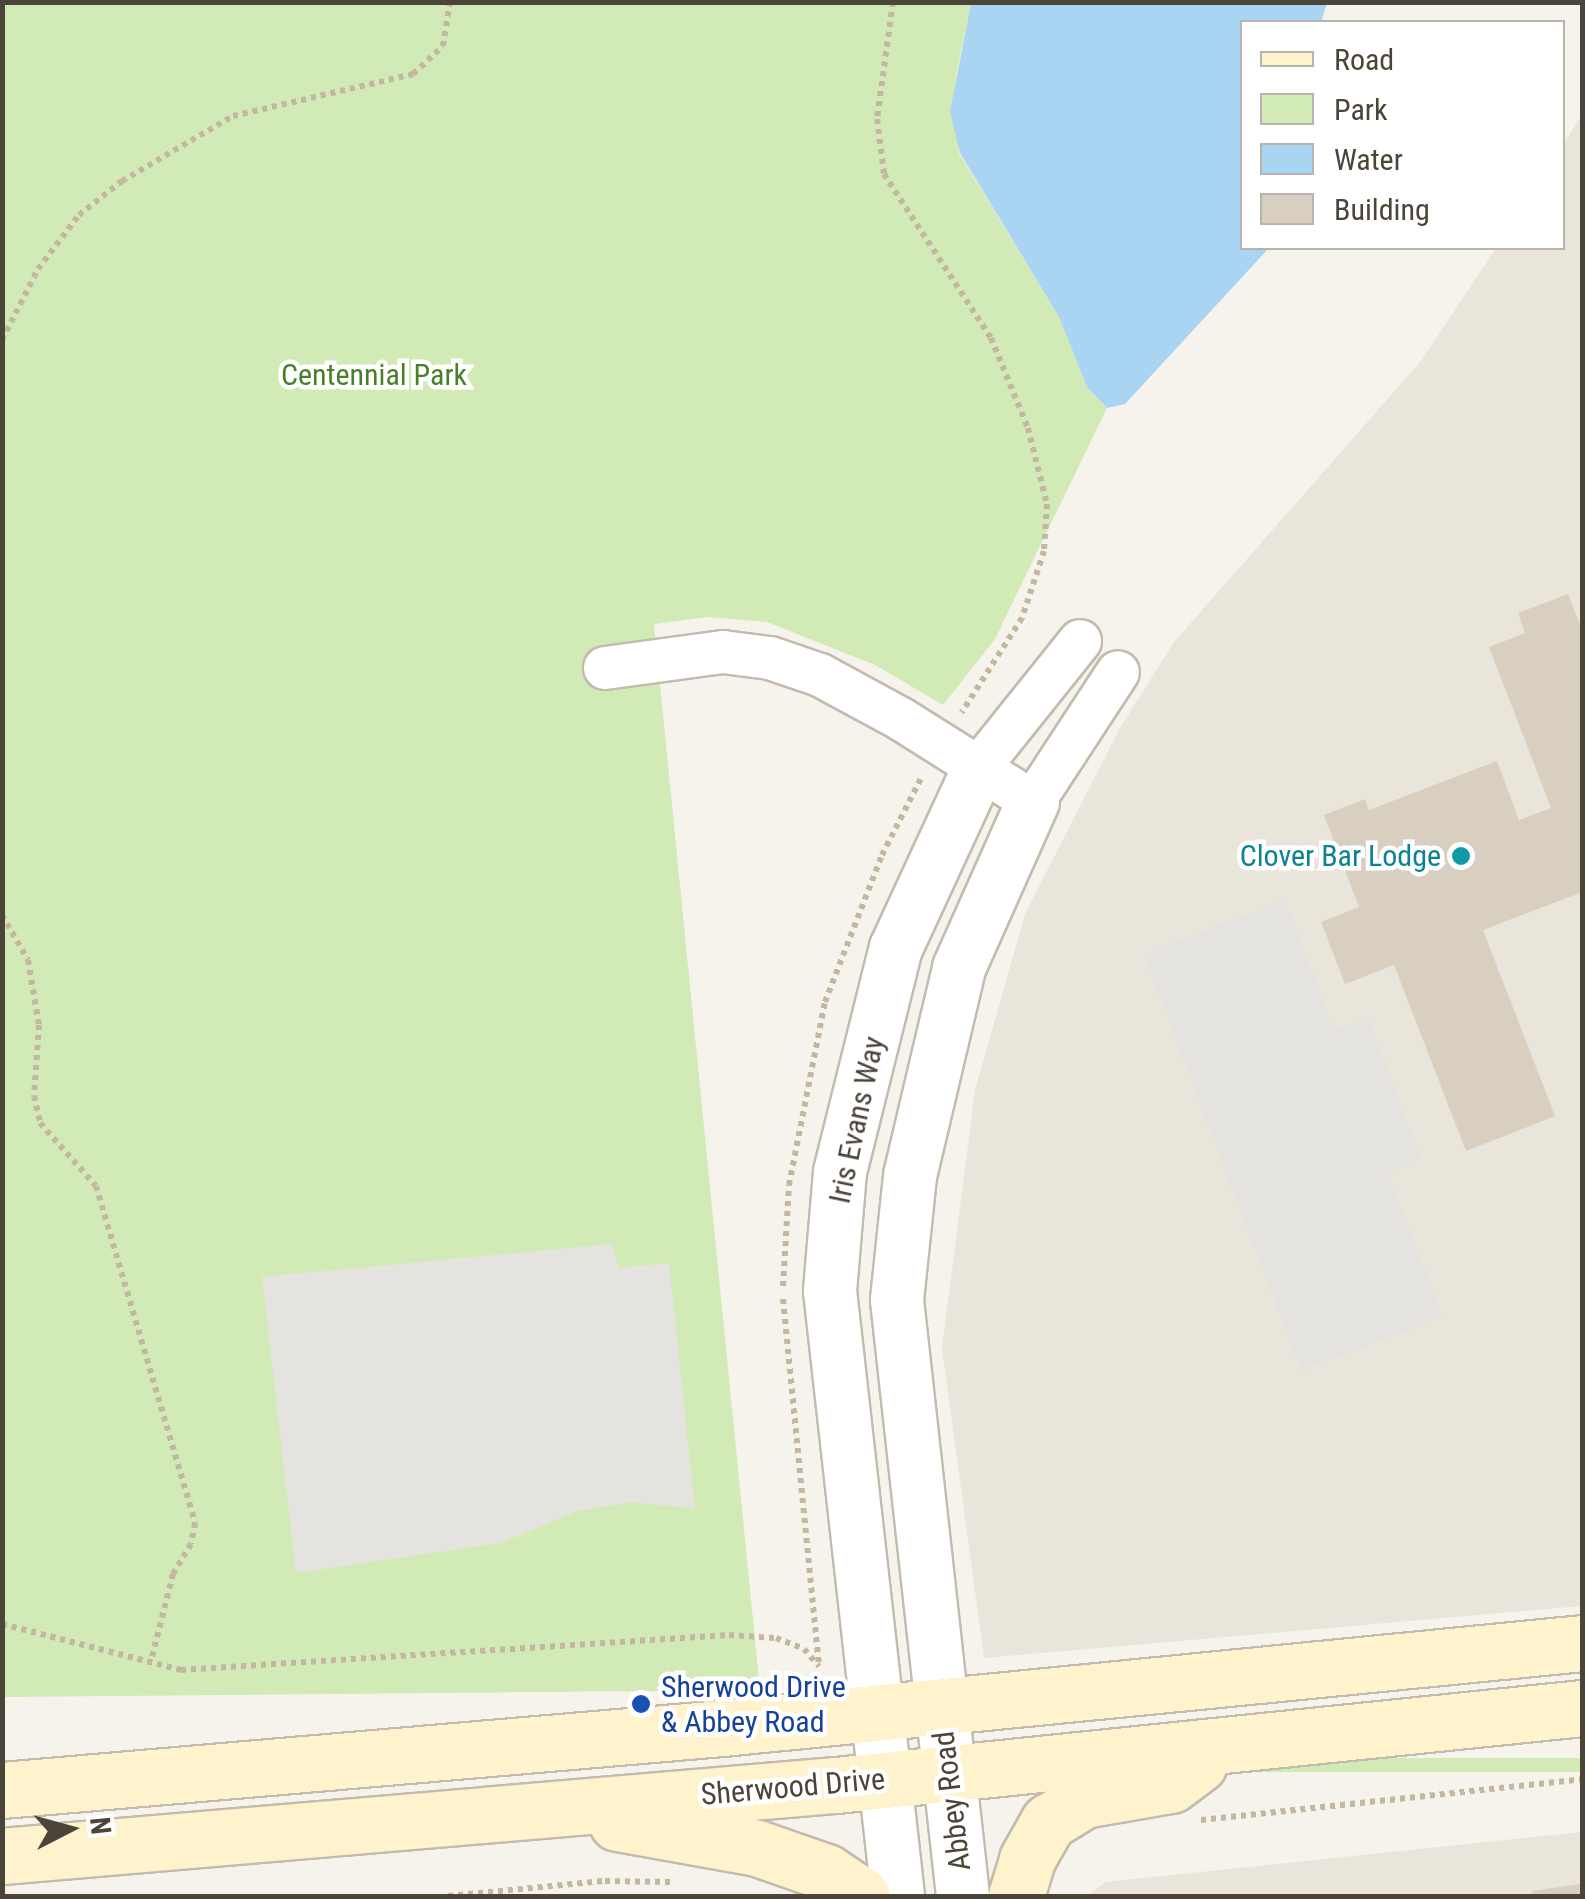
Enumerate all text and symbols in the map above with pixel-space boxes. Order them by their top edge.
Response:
legend [1240,20,1565,250]
text: Road [1334,42,1394,77]
text: Park [1334,92,1388,127]
text: Water [1334,142,1403,177]
text: Building [1334,192,1430,227]
park label: Centennial Park [281,357,467,393]
place label: Clover Bar Lodge [1240,838,1441,874]
marker: Clover Bar Lodge [1450,845,1472,867]
street label: Iris Evans Way [822,1033,892,1207]
place label: Sherwood Drive & Abbey Road [661,1669,846,1740]
marker: Sherwood Drive & Abbey Road [630,1693,652,1715]
street label: Abbey Road [926,1729,978,1873]
street label: Sherwood Drive [699,1761,887,1813]
north arrow [20,1779,120,1879]
text: N [83,1816,118,1836]

